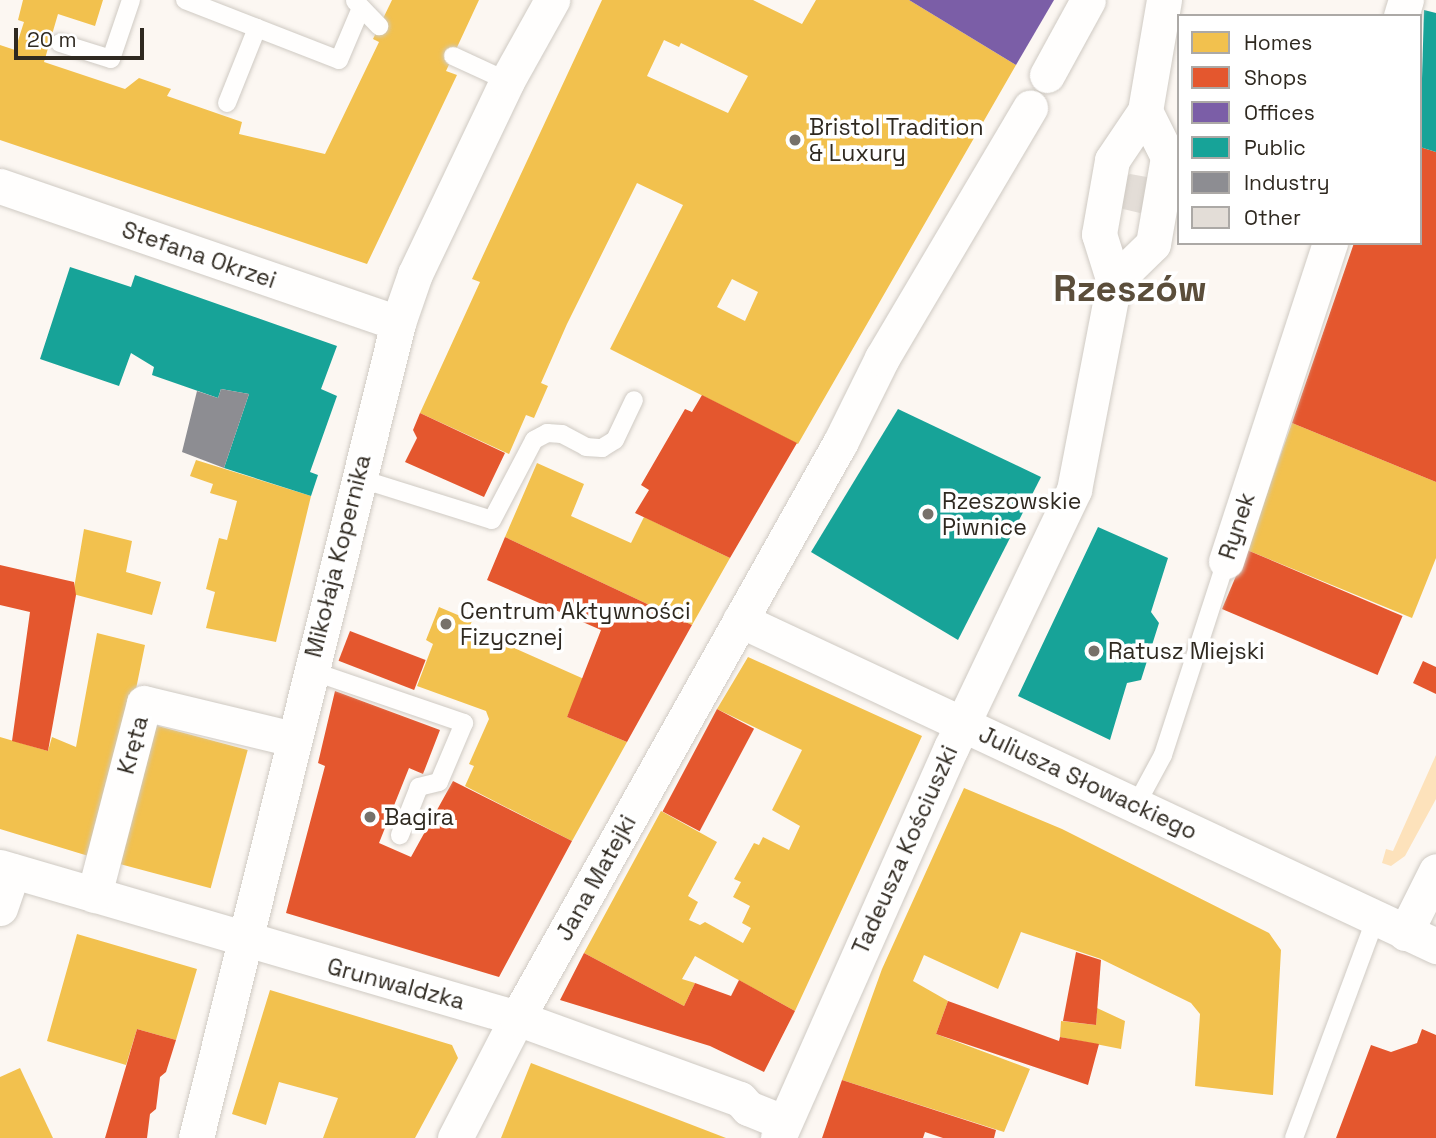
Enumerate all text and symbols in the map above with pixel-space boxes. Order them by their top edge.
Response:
scale bar [18,14,147,58]
legend [1177,14,1422,245]
text: 20 m [27,26,77,53]
text: Homes [1244,29,1312,56]
text: Shops [1244,64,1307,91]
text: Offices [1244,99,1315,126]
place label: Bristol Tradition & Luxury [809,113,984,167]
marker: Bristol Tradition & Luxury [787,132,803,148]
text: Public [1244,134,1306,161]
text: Industry [1244,169,1330,196]
text: Other [1244,204,1301,231]
street label: Stefana Okrzei [118,216,280,294]
district label: Rzeszów [1053,267,1207,311]
street label: Mikołaja Kopernika [299,452,377,660]
place label: Rzeszowskie Piwnice [942,487,1081,541]
street label: Rynek [1213,489,1261,563]
marker: Rzeszowskie Piwnice [920,506,936,522]
place label: Centrum Aktywności Fizycznej [460,597,691,651]
marker: Centrum Aktywności Fizycznej [438,616,454,632]
place label: Ratusz Miejski [1108,637,1265,665]
marker: Ratusz Miejski [1086,643,1102,659]
street label: Kręta [112,713,154,777]
street label: Juliusza Słowackiego [974,720,1202,846]
street label: Tadeusza Kościuszki [847,741,963,959]
place label: Bagira [384,803,454,831]
marker: Bagira [362,809,378,825]
street label: Jana Matejki [550,810,642,946]
street label: Grunwaldzka [324,952,468,1016]

